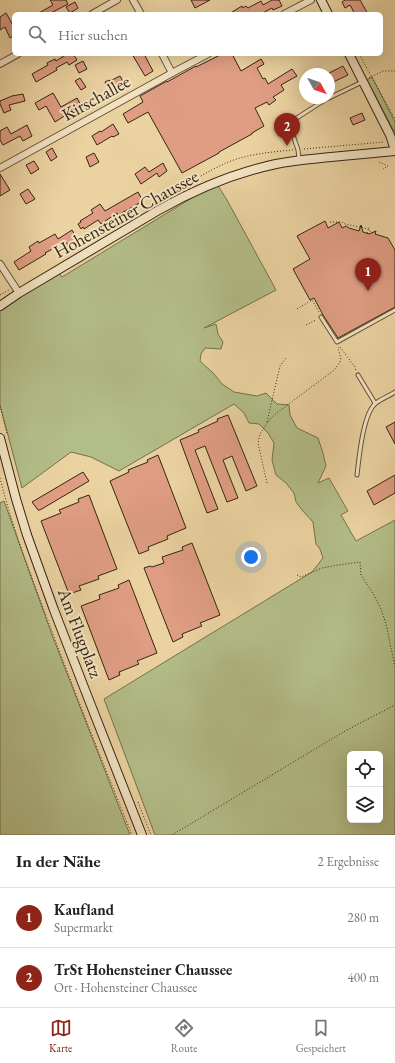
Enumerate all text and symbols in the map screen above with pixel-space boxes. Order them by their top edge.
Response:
search box [12,12,383,56]
icon: search [26,23,48,45]
text: Hier suchen [58,25,128,44]
north arrow [299,68,335,104]
street label: Kirschallee [57,69,134,126]
pin: 2 [274,113,300,146]
street label: Hohensteiner Chaussee [49,164,202,263]
pin: 1 [355,258,381,291]
your location [241,547,261,567]
street label: Am Flugplatz [53,584,108,681]
map controls [347,751,383,823]
button: locate [347,751,383,787]
button: layers [347,787,383,823]
text: In der Nähe [16,850,101,872]
text: 2 Ergebnisse [318,853,379,870]
text: Kaufland [54,900,114,919]
text: 1 [26,909,32,926]
text: 280 m [348,909,379,926]
text: Supermarkt [54,919,113,936]
text: TrSt Hohensteiner Chaussee [54,960,232,979]
text: 2 [26,969,32,986]
text: 400 m [348,969,379,986]
text: Ort · Hohensteiner Chaussee [54,979,197,996]
tab: Karte [49,1017,72,1055]
tab: Route [171,1017,198,1055]
tab: Gespeichert [296,1017,346,1055]

